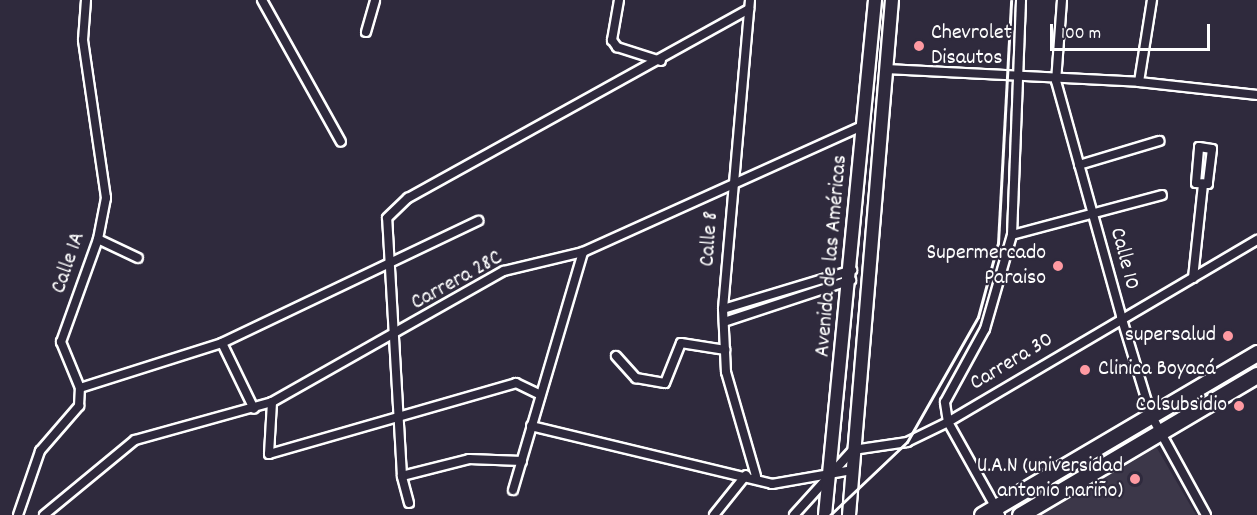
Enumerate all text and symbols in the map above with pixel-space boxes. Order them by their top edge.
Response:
scale bar [1053,12,1214,50]
place label: Chevrolet Disautos [931,20,1012,72]
text: 100 m [1061,22,1101,47]
marker: Chevrolet Disautos [912,39,926,53]
street label: Avenida de las Américas [810,154,854,358]
street label: Calle 8 [695,211,725,267]
street label: Calle 10 [1103,225,1145,293]
street label: Calle 1A [46,229,92,297]
place label: Supermercado Paraiso [927,240,1046,292]
street label: Carrera 28C [407,245,507,317]
marker: Supermercado Paraiso [1051,259,1065,273]
place label: supersalud [1125,323,1216,349]
street label: Carrera 30 [966,327,1058,397]
marker: supersalud [1221,329,1235,343]
place label: Clinica Boyacá [1098,357,1216,383]
marker: Clinica Boyacá [1076,361,1094,379]
place label: Colsubsidio [1135,393,1227,419]
marker: Colsubsidio [1232,399,1246,413]
place label: U.A.N (universidad antonio nariño) [977,453,1123,505]
marker: U.A.N (universidad antonio nariño) [1128,472,1142,486]

